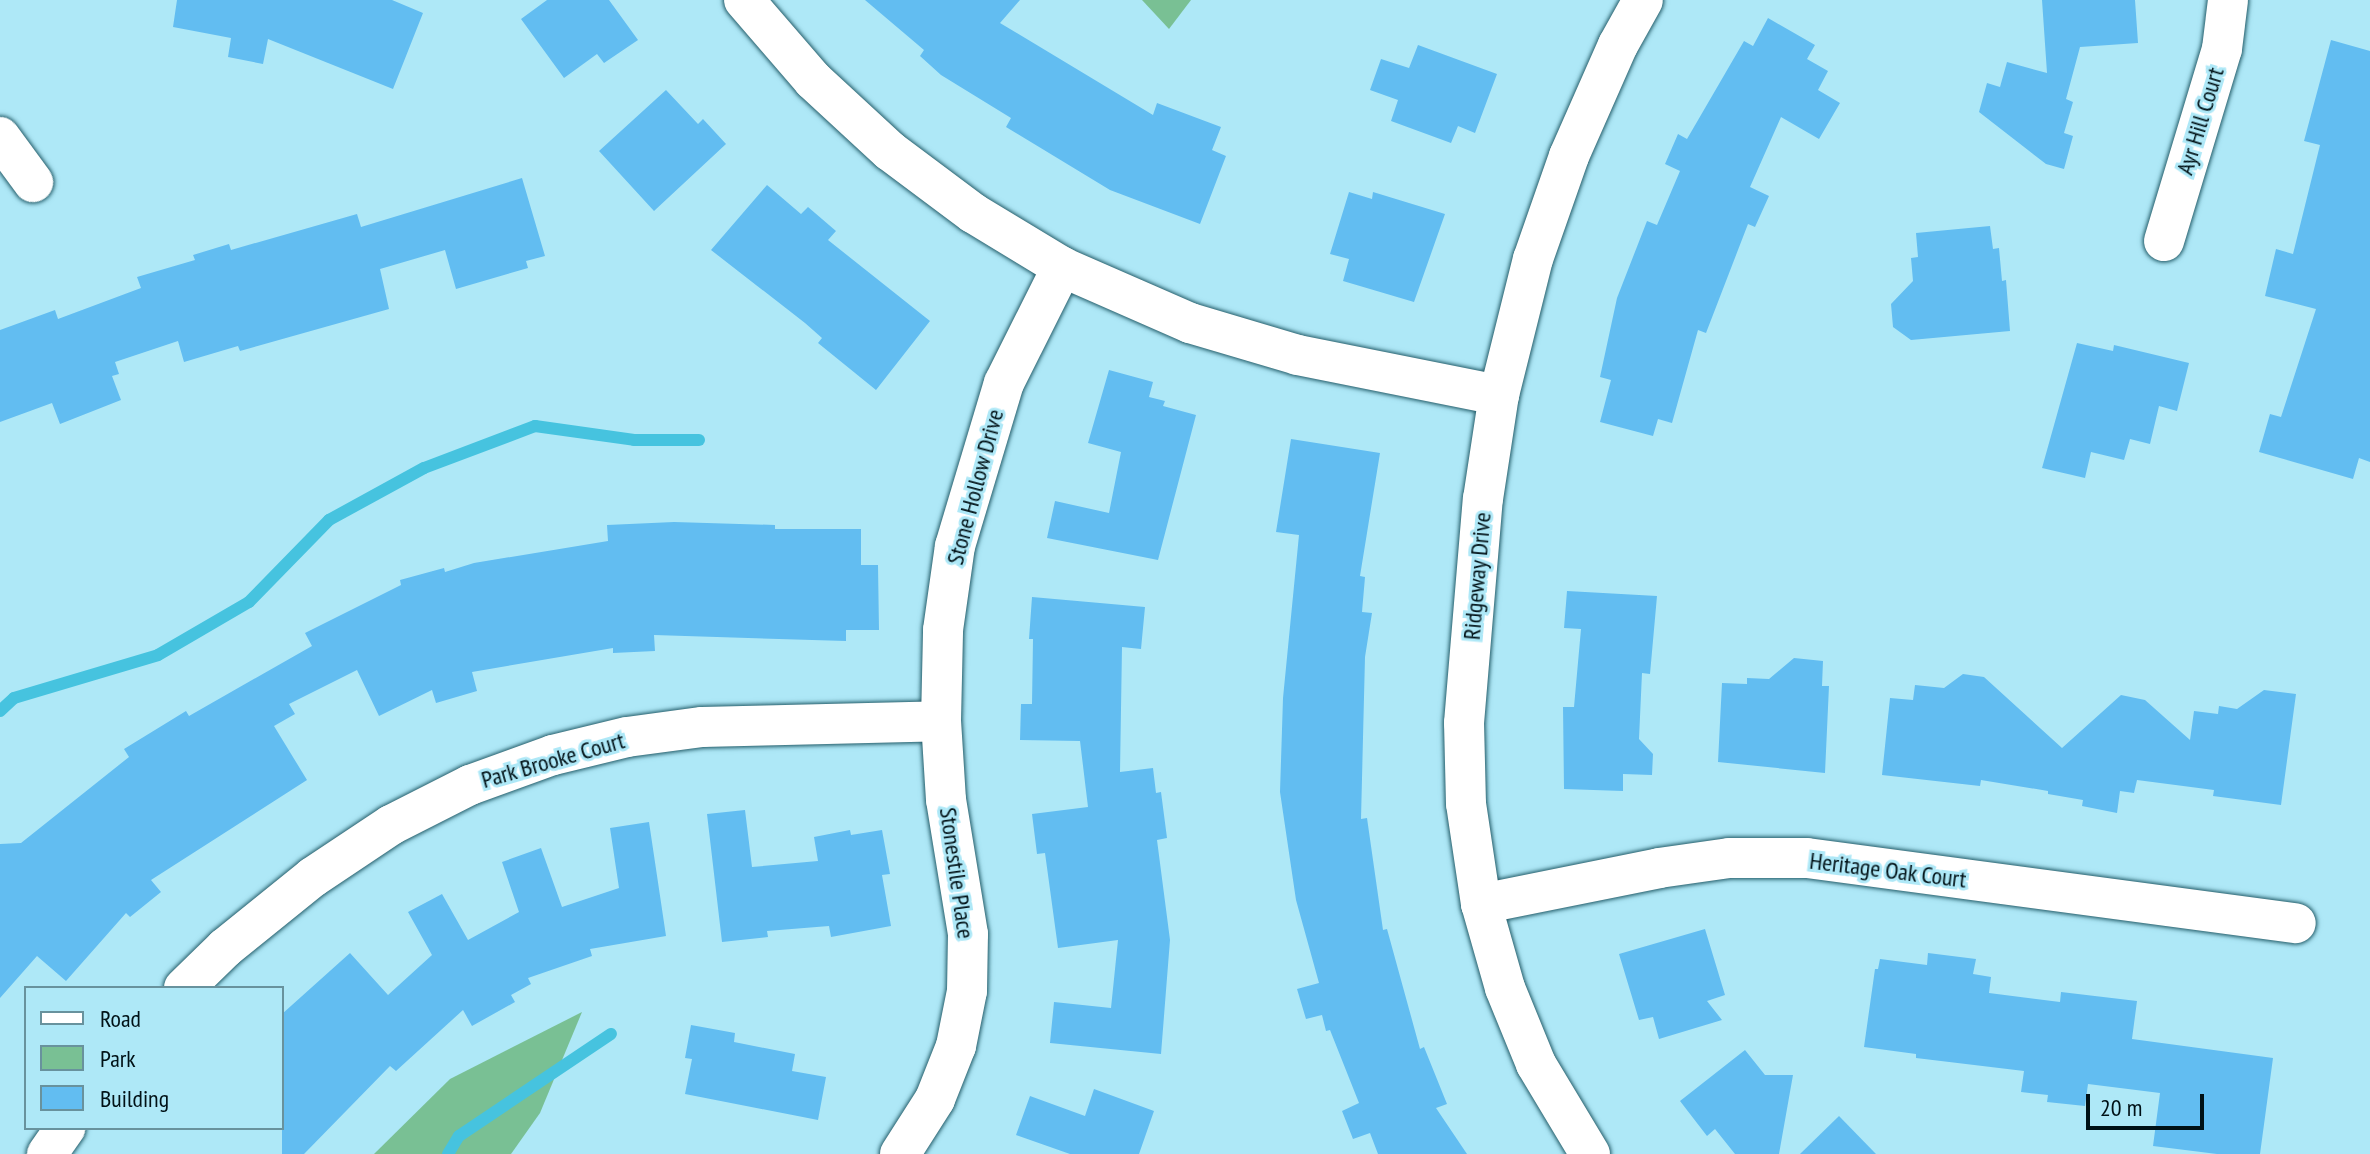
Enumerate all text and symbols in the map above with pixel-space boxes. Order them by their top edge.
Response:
street label: Ayr Hill Court [2170,64,2230,178]
street label: Stone Hollow Drive [940,406,1010,568]
street label: Ridgeway Drive [1457,511,1497,641]
street label: Park Brooke Court [478,726,628,794]
street label: Stonestile Place [934,806,980,940]
street label: Heritage Oak Court [1808,846,1968,894]
legend [24,986,284,1130]
text: Road [100,1003,141,1034]
text: Park [100,1043,136,1074]
scale bar [2090,1078,2208,1128]
text: Building [100,1083,169,1114]
text: 20 m [2100,1092,2142,1123]

